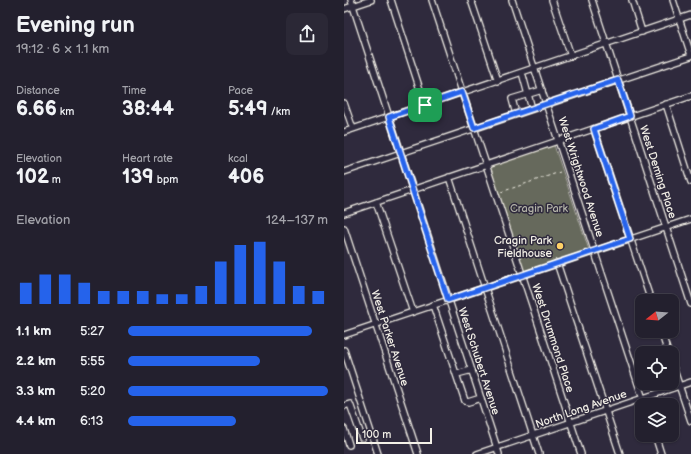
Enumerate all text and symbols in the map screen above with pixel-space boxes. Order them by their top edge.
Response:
text: Evening run [16,12,135,39]
button: share [286,13,328,55]
text: 19:12 · 6 × 1.1 km [16,41,109,57]
text: Distance [16,84,60,97]
text: Time [122,84,146,97]
text: Pace [228,84,253,97]
pin [408,88,442,122]
icon: arrive [414,94,436,116]
text: 6.66 [16,97,57,121]
text: 38:44 [122,97,174,121]
text: 5:49 [228,97,268,121]
text: km [57,105,74,118]
text: /km [268,105,290,118]
street label: West Wrightwood Avenue [555,115,607,239]
street label: West Deming Place [637,124,679,221]
text: Elevation [16,152,62,165]
text: Heart rate [122,152,173,165]
text: kcal [228,152,248,165]
text: 102 [16,165,49,189]
text: 139 [122,165,154,189]
text: 406 [228,165,264,189]
text: m [49,173,61,186]
text: bpm [154,173,178,186]
park label: Cragin Park [510,202,569,215]
text: Elevation [16,212,70,228]
text: 124–137 m [266,212,328,228]
place label: Cragin Park Fieldhouse [494,234,553,260]
marker: Cragin Park Fieldhouse [555,241,565,251]
street label: West Drummond Place [529,282,577,395]
street label: West Parker Avenue [368,288,412,388]
north arrow [635,294,679,338]
map controls [635,294,679,442]
street label: West Schubert Avenue [455,306,503,417]
text: 1.1 km [16,323,51,339]
text: 5:27 [80,323,104,339]
button: locate [635,346,679,390]
text: 2.2 km [16,353,56,369]
text: 5:55 [80,353,105,369]
text: 3.3 km [16,383,55,399]
text: 5:20 [80,383,105,399]
street label: North Long Avenue [534,387,629,431]
button: layers [635,398,679,442]
text: 4.4 km [16,413,56,429]
text: 6:13 [80,413,104,429]
scale bar [356,426,432,445]
text: 100 m [362,428,391,441]

